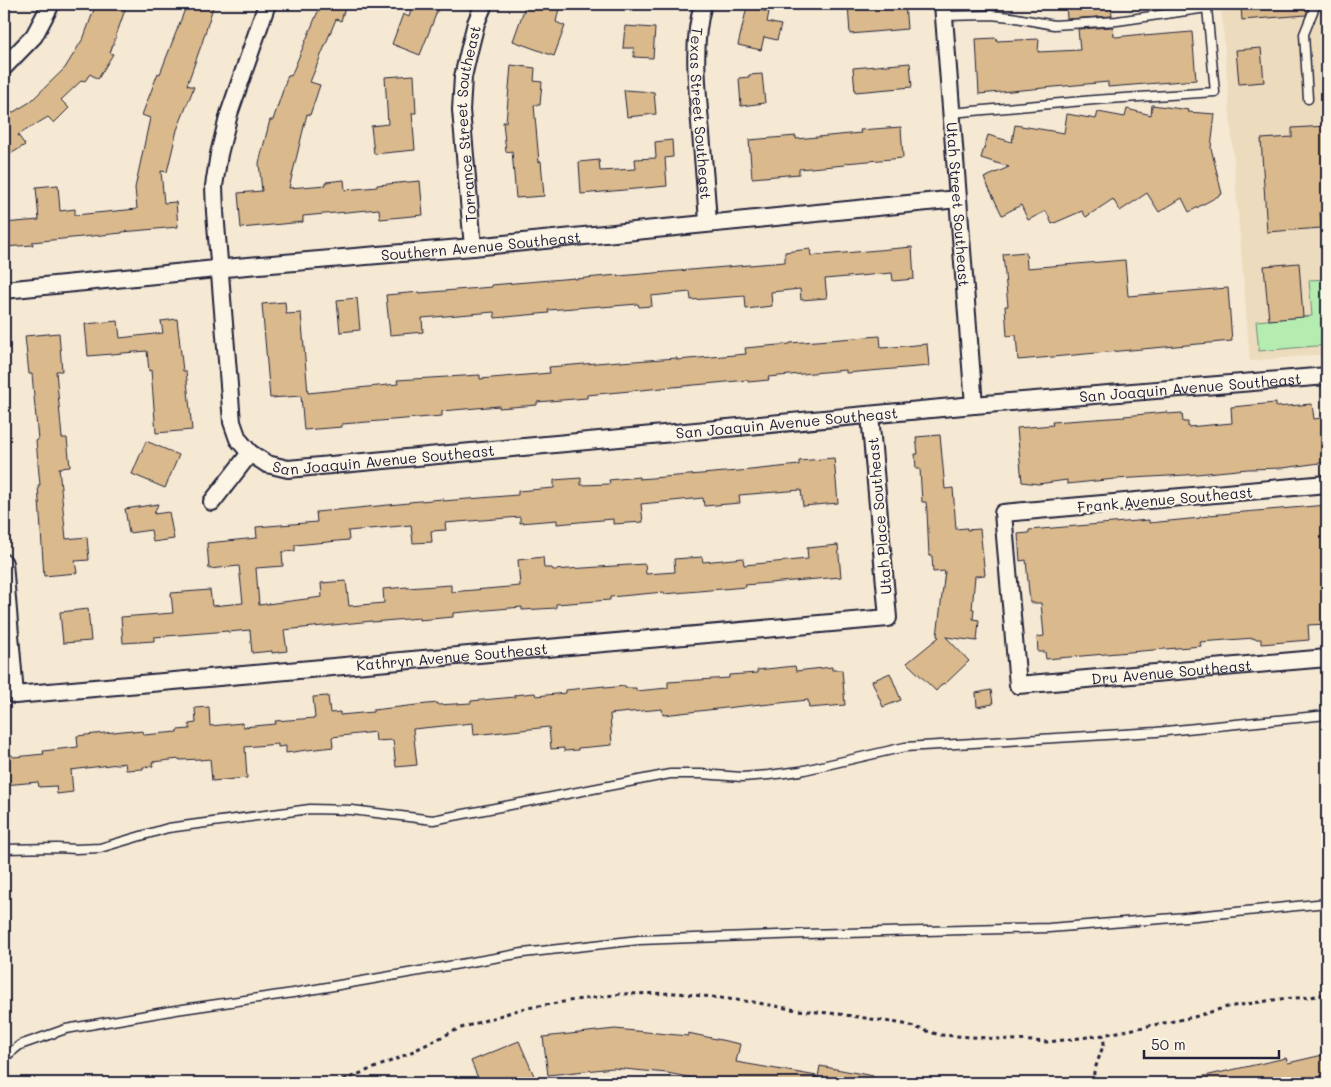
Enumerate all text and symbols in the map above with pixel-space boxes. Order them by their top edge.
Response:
street label: Torrance Street Southeast [451,23,485,223]
street label: Texas Street Southeast [686,26,716,200]
street label: Utah Street Southeast [942,121,975,287]
street label: Southern Avenue Southeast [380,226,582,265]
street label: San Joaquin Avenue Southeast [1078,368,1302,406]
street label: San Joaquin Avenue Southeast [675,402,899,443]
street label: Utah Place Southeast [862,437,896,595]
street label: San Joaquin Avenue Southeast [271,440,496,479]
street label: Frank Avenue Southeast [1076,481,1254,517]
street label: Kathryn Avenue Southeast [355,638,548,675]
street label: Dru Avenue Southeast [1090,655,1252,689]
scale bar [1144,1027,1278,1059]
text: 50 m [1151,1034,1186,1054]

